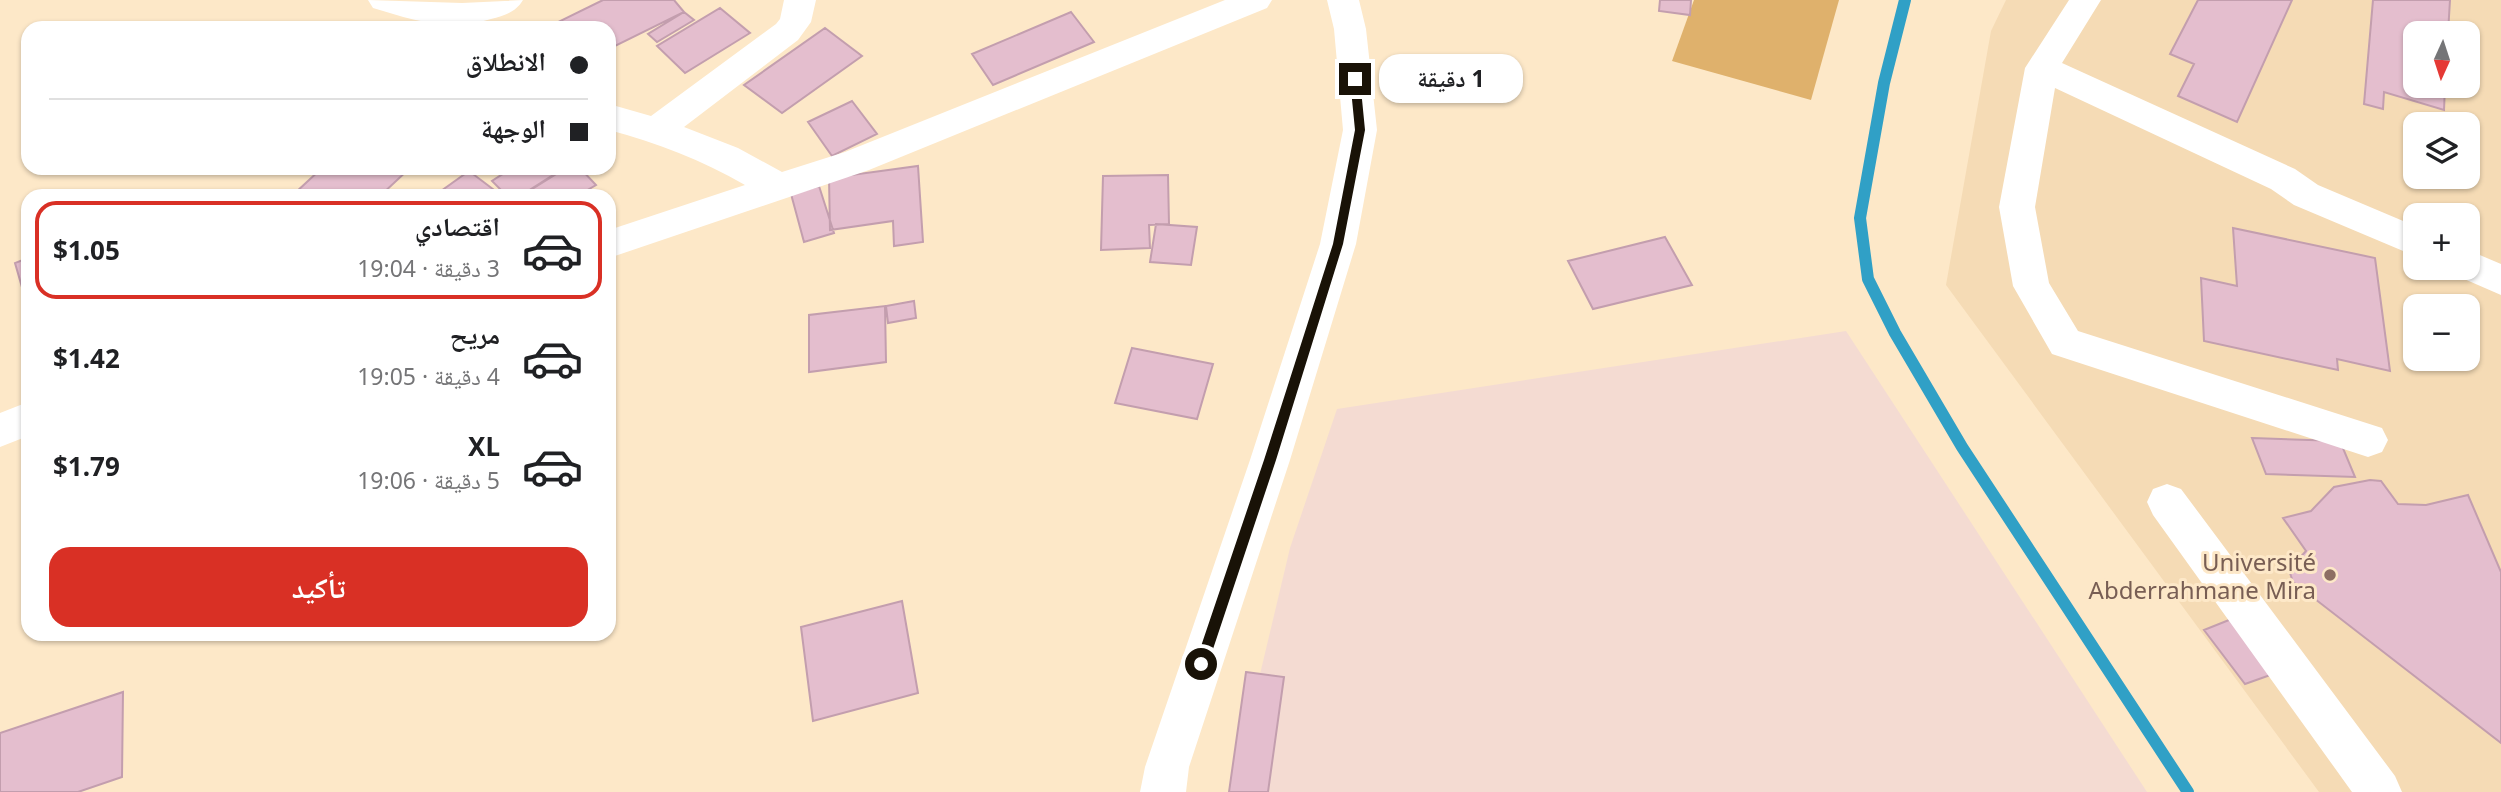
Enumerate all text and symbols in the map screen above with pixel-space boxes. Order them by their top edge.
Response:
north arrow [2403,21,2480,98]
map controls [2403,21,2480,371]
text: الانطلاق [466,43,546,79]
callout: 1 دقيقة [1380,55,1523,104]
text: 1 دقيقة [1417,62,1485,94]
route end [1339,63,1371,95]
text: الوجهة [481,110,546,146]
button: layers [2403,112,2480,189]
button: + [2403,203,2480,280]
text: اقتصادي [415,208,500,244]
icon: car [521,219,584,282]
text: $1.05 [53,232,120,268]
text: 3 دقيقة · 19:04 [357,252,500,284]
button: − [2403,294,2480,371]
text: مريح [450,316,500,352]
icon: car [521,327,584,390]
text: $1.42 [53,340,120,376]
text: 4 دقيقة · 19:05 [357,360,500,392]
text: XL [468,428,500,464]
icon: car [521,435,584,498]
text: $1.79 [53,448,120,484]
text: 5 دقيقة · 19:06 [357,464,500,496]
place label: Université Abderrahmane Mira [2089,545,2316,606]
button: تأكيد [49,547,588,627]
marker: Université Abderrahmane Mira [2322,567,2338,583]
route start [1185,648,1217,680]

